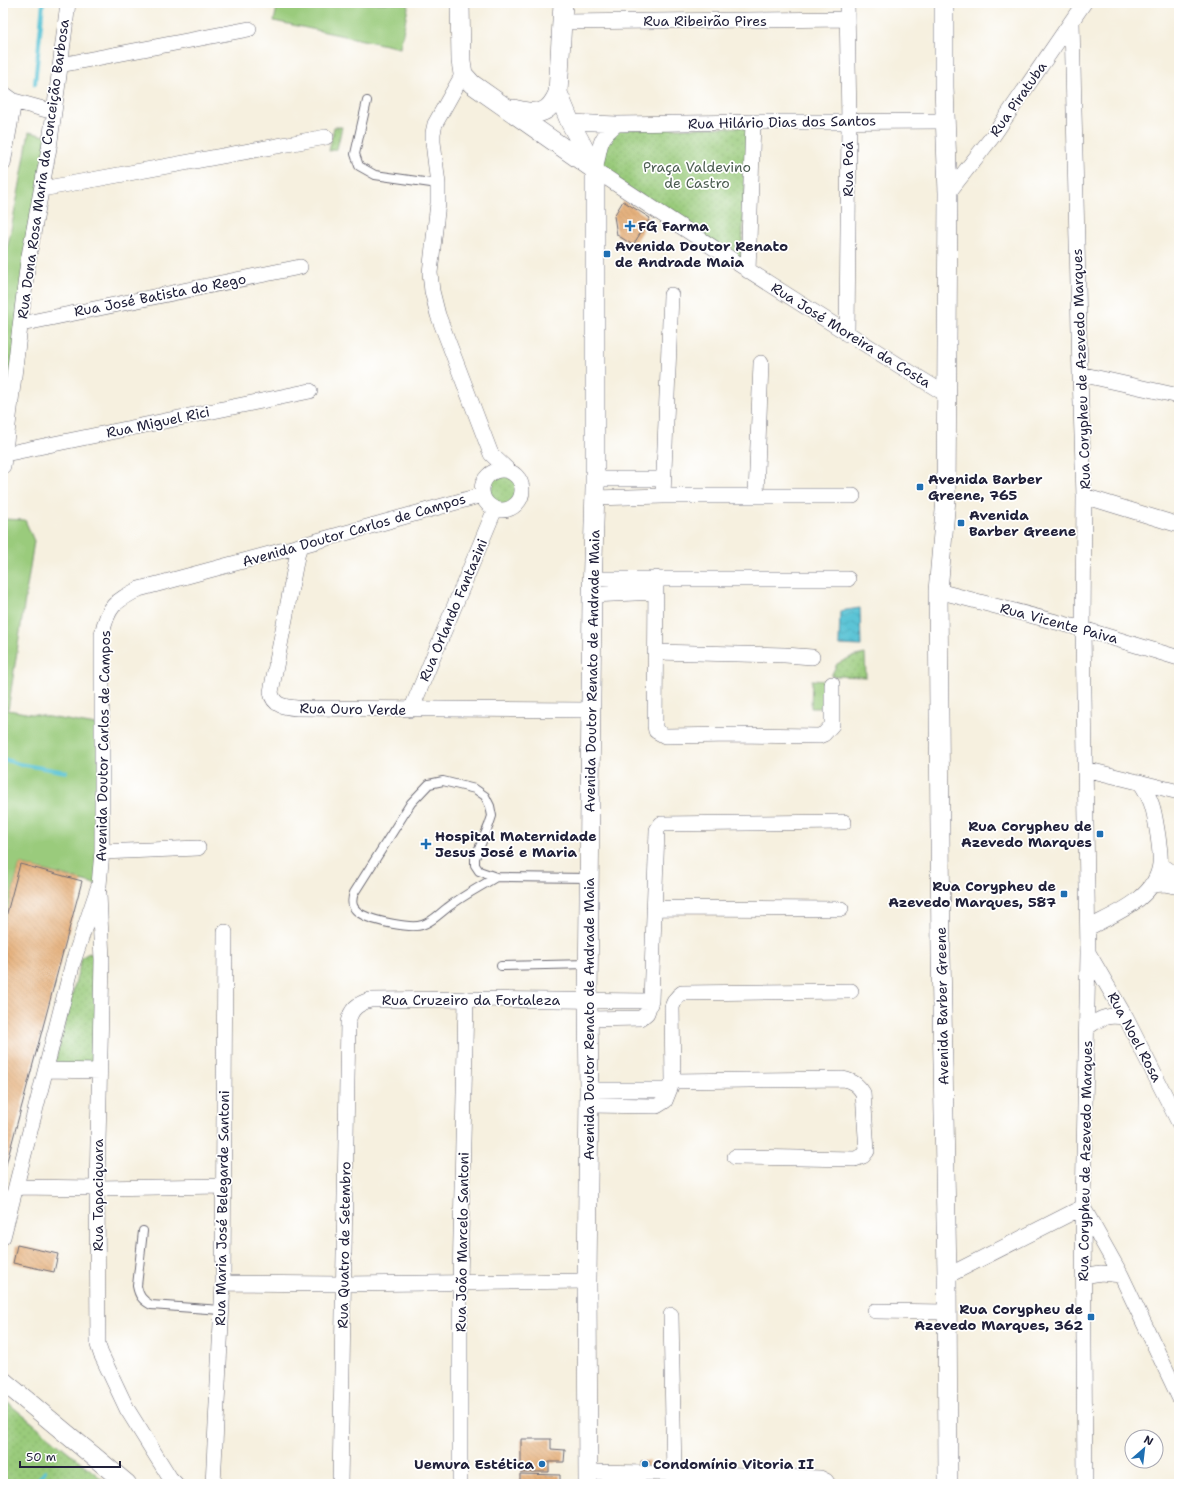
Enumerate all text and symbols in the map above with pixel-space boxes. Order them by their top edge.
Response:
street label: Rua Ribeirão Pires [643,12,767,30]
street label: Rua Dona Rosa Maria da Conceição Barbosa [13,18,73,320]
street label: Rua Piratuba [986,58,1051,140]
street label: Rua Hilário Dias dos Santos [688,111,876,133]
street label: Rua Poá [839,141,857,197]
park label: Praça Valdevino de Castro [643,158,751,192]
place label: FG Farma [638,217,709,235]
marker: FG Farma [625,221,635,231]
place label: Avenida Doutor Renato de Andrade Maia [615,237,788,271]
street label: Rua Corypheu de Azevedo Marques [1068,248,1094,490]
marker: Avenida Doutor Renato de Andrade Maia [602,249,612,259]
street label: Rua José Batista do Rego [73,269,247,321]
street label: Rua José Moreira da Costa [768,278,934,392]
street label: Rua Miguel Rici [105,402,211,442]
place label: Avenida Barber Greene, 765 [928,470,1043,504]
marker: Avenida Barber Greene, 765 [915,482,925,492]
street label: Avenida Doutor Carlos de Campos [240,489,468,571]
place label: Avenida Barber Greene [969,506,1076,540]
marker: Avenida Barber Greene [956,518,966,528]
street label: Avenida Doutor Renato de Andrade Maia [581,529,603,812]
street label: Rua Orlando Fantazini [415,536,491,684]
street label: Rua Vicente Paiva [998,599,1120,647]
street label: Avenida Doutor Carlos de Campos [92,630,114,862]
street label: Rua Ouro Verde [299,699,407,719]
place label: Rua Corypheu de Azevedo Marques [961,817,1092,851]
place label: Hospital Maternidade Jesus José e Maria [435,827,597,861]
marker: Rua Corypheu de Azevedo Marques [1095,829,1105,839]
marker: Hospital Maternidade Jesus José e Maria [420,838,432,850]
street label: Avenida Doutor Renato de Andrade Maia [580,877,598,1160]
place label: Rua Corypheu de Azevedo Marques, 587 [888,877,1056,911]
marker: Rua Corypheu de Azevedo Marques, 587 [1059,889,1069,899]
street label: Avenida Barber Greene [932,927,952,1085]
street label: Rua Noel Rosa [1104,989,1166,1085]
street label: Rua Cruzeiro da Fortaleza [382,991,561,1009]
street label: Rua Corypheu de Azevedo Marques [1074,1040,1096,1282]
street label: Rua Maria José Belegarde Santoni [211,1090,233,1326]
street label: Rua Tapaciquara [89,1139,107,1251]
street label: Rua João Marcelo Santoni [451,1152,473,1332]
street label: Rua Quatro de Setembro [334,1161,354,1329]
place label: Rua Corypheu de Azevedo Marques, 362 [914,1300,1083,1334]
marker: Rua Corypheu de Azevedo Marques, 362 [1086,1312,1096,1322]
north arrow [1124,1429,1164,1469]
text: N [1141,1432,1156,1449]
scale bar [20,1443,120,1469]
text: 50 m [26,1449,56,1465]
place label: Uemura Estética [414,1455,534,1473]
place label: Condomínio Vitoria II [653,1455,814,1473]
marker: Uemura Estética [537,1459,547,1469]
marker: Condomínio Vitoria II [640,1459,650,1469]

